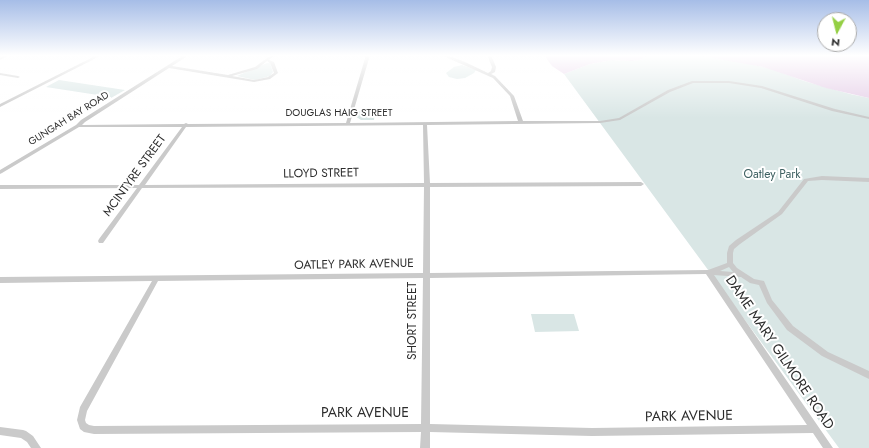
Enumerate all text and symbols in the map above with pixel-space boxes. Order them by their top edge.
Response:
north arrow [817,12,857,52]
text: N [830,34,841,51]
street label: GUNGAH BAY ROAD [27,89,111,149]
street label: DOUGLAS HAIG STREET [286,108,392,120]
street label: MCINTYRE STREET [101,132,169,220]
street label: LLOYD STREET [283,166,359,182]
park label: Oatley Park [743,168,801,182]
street label: OATLEY PARK AVENUE [294,257,414,273]
street label: DAME MARY GILMORE ROAD [721,273,837,433]
street label: SHORT STREET [406,282,420,360]
street label: PARK AVENUE [321,406,409,422]
street label: PARK AVENUE [645,408,733,426]

